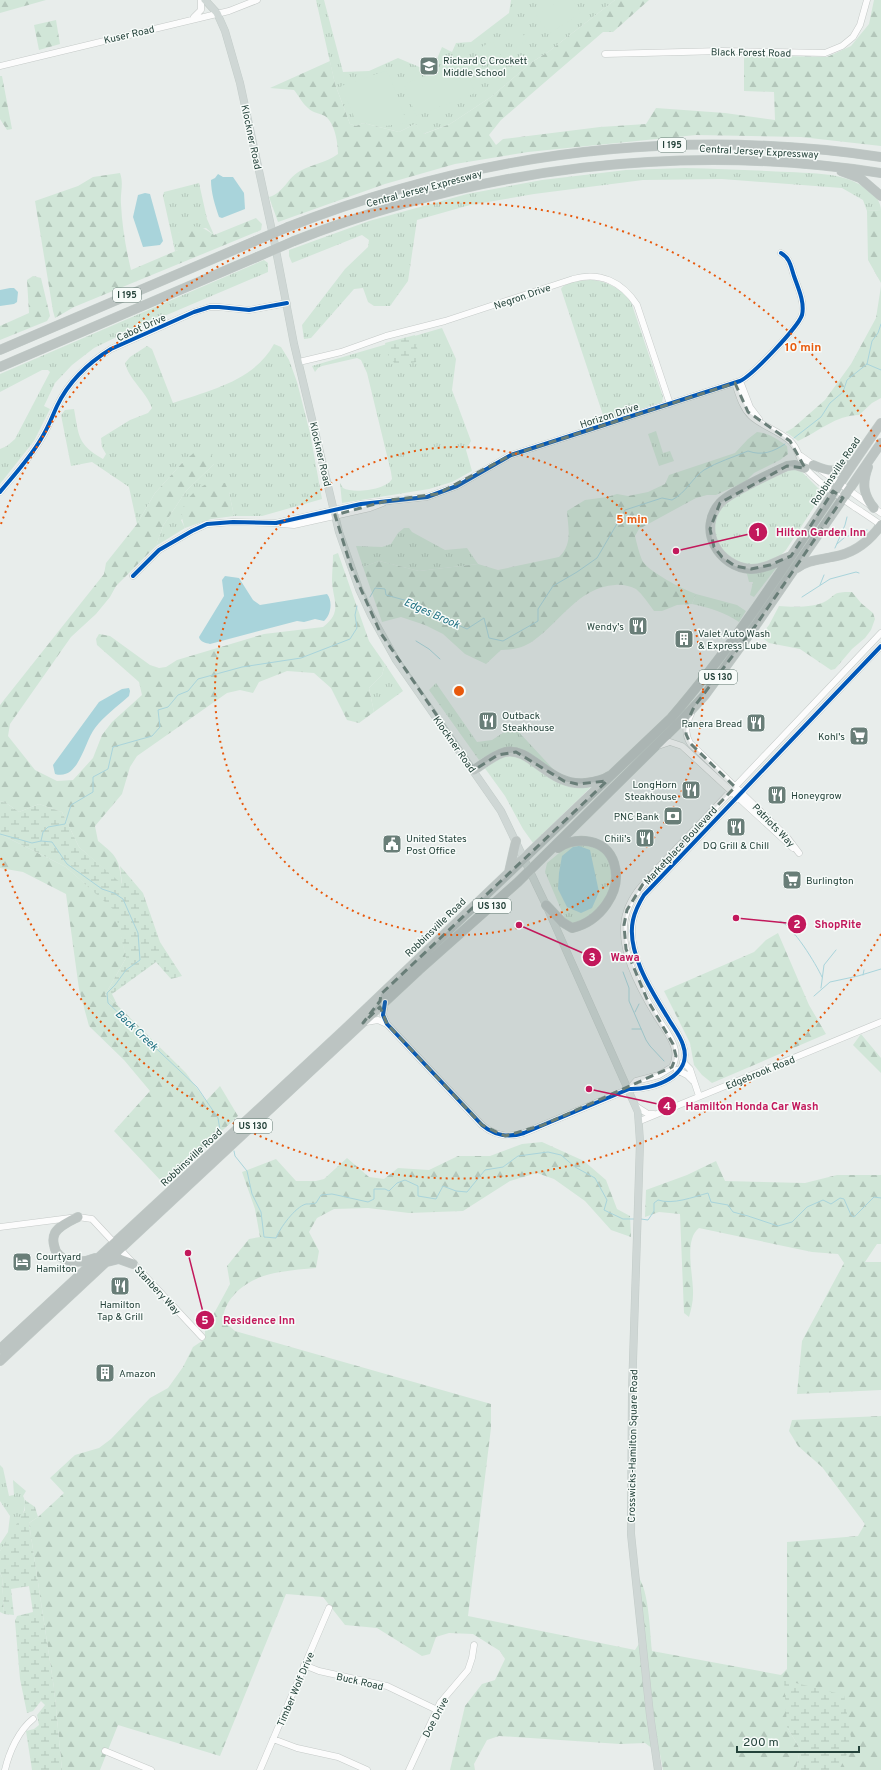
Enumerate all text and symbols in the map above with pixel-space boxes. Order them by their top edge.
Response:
street label: Kuser Road [103,23,156,48]
street label: Black Forest Road [711,46,791,61]
school or university icon: Richard C Crockett Middle School [418,55,440,77]
place label: Richard C Crockett Middle School [443,55,527,80]
street label: Klockner Road [237,104,264,171]
road number: I 195 [658,138,686,152]
street label: Central Jersey Expressway [699,143,819,162]
street label: Central Jersey Expressway [365,168,484,211]
street label: Negron Drive [492,282,553,313]
road number: I 195 [113,288,141,302]
street label: Cabot Drive [115,312,168,345]
text: 10 min [785,340,821,356]
street label: Horizon Drive [578,401,641,432]
street label: Klockner Road [306,421,333,488]
street label: Robbinsville Road [809,435,864,509]
text: 5 min [616,512,648,528]
callout: Hilton Garden Inn [748,521,874,544]
text: 1 [756,525,760,541]
text: Hilton Garden Inn [776,526,866,540]
water label: Edges Brook [402,595,462,633]
restaurant icon: Wendy's [627,615,649,637]
place label: Wendy's [587,621,624,634]
building icon: Valet Auto Wash & Express Lube [673,628,695,650]
place label: Valet Auto Wash & Express Lube [698,628,770,653]
road number: US 130 [699,670,737,684]
centre of rings [452,684,466,698]
restaurant icon: Outback Steakhouse [477,710,499,732]
place label: Outback Steakhouse [502,710,554,735]
restaurant icon: Panera Bread [745,712,767,734]
street label: Klockner Road [430,714,478,776]
place label: Panera Bread [681,718,742,731]
supermarket icon: Kohl's [848,725,870,747]
place label: Kohl's [818,731,845,744]
place label: LongHorn Steakhouse [625,779,677,804]
restaurant icon: LongHorn Steakhouse [680,779,702,801]
restaurant icon: Honeygrow [766,784,788,806]
place label: Honeygrow [791,790,842,803]
street label: Patriots Way [749,802,797,851]
street label: Marketplace Boulevard [641,804,721,888]
bank icon: PNC Bank [662,805,684,827]
place label: PNC Bank [614,811,659,824]
restaurant icon: DQ Grill & Chill [725,816,747,838]
restaurant icon: Chili's [634,827,656,849]
public building icon: United States Post Office [381,833,403,855]
place label: United States Post Office [406,833,467,858]
place label: Chili's [604,833,631,846]
place label: DQ Grill & Chill [703,840,769,853]
supermarket icon: Burlington [781,869,803,891]
place label: Burlington [806,875,854,888]
street label: Robbinsville Road [403,896,469,960]
road number: US 130 [473,899,511,913]
callout: ShopRite [787,912,870,935]
text: 2 [793,917,801,933]
text: ShopRite [815,918,861,932]
callout: Wawa [582,946,647,969]
text: 3 [588,950,596,966]
text: Wawa [610,951,640,965]
water label: Back Creek [112,1007,161,1054]
street label: Edgebrook Road [724,1054,797,1093]
callout: Hamilton Honda Car Wash [657,1094,826,1117]
text: 4 [663,1099,671,1115]
text: Hamilton Honda Car Wash [685,1100,819,1114]
road number: US 130 [234,1119,272,1133]
street label: Robbinsville Road [158,1126,226,1190]
hotel icon: Courtyard Hamilton [11,1251,33,1273]
place label: Courtyard Hamilton [36,1251,81,1276]
street label: Stanbery Way [131,1264,183,1318]
restaurant icon: Hamilton Tap & Grill [109,1275,131,1297]
place label: Hamilton Tap & Grill [97,1299,143,1324]
callout: Residence Inn [195,1309,303,1332]
text: 5 [201,1313,209,1329]
text: Residence Inn [223,1314,295,1328]
building icon: Amazon [94,1362,116,1384]
place label: Amazon [119,1368,156,1381]
street label: Crosswicks-Hamilton Square Road [626,1369,641,1523]
street label: Timber Wolf Drive [275,1650,318,1729]
street label: Buck Road [335,1671,384,1694]
street label: Doe Drive [420,1695,452,1740]
scale bar [737,1728,859,1754]
text: 200 m [743,1735,779,1751]

